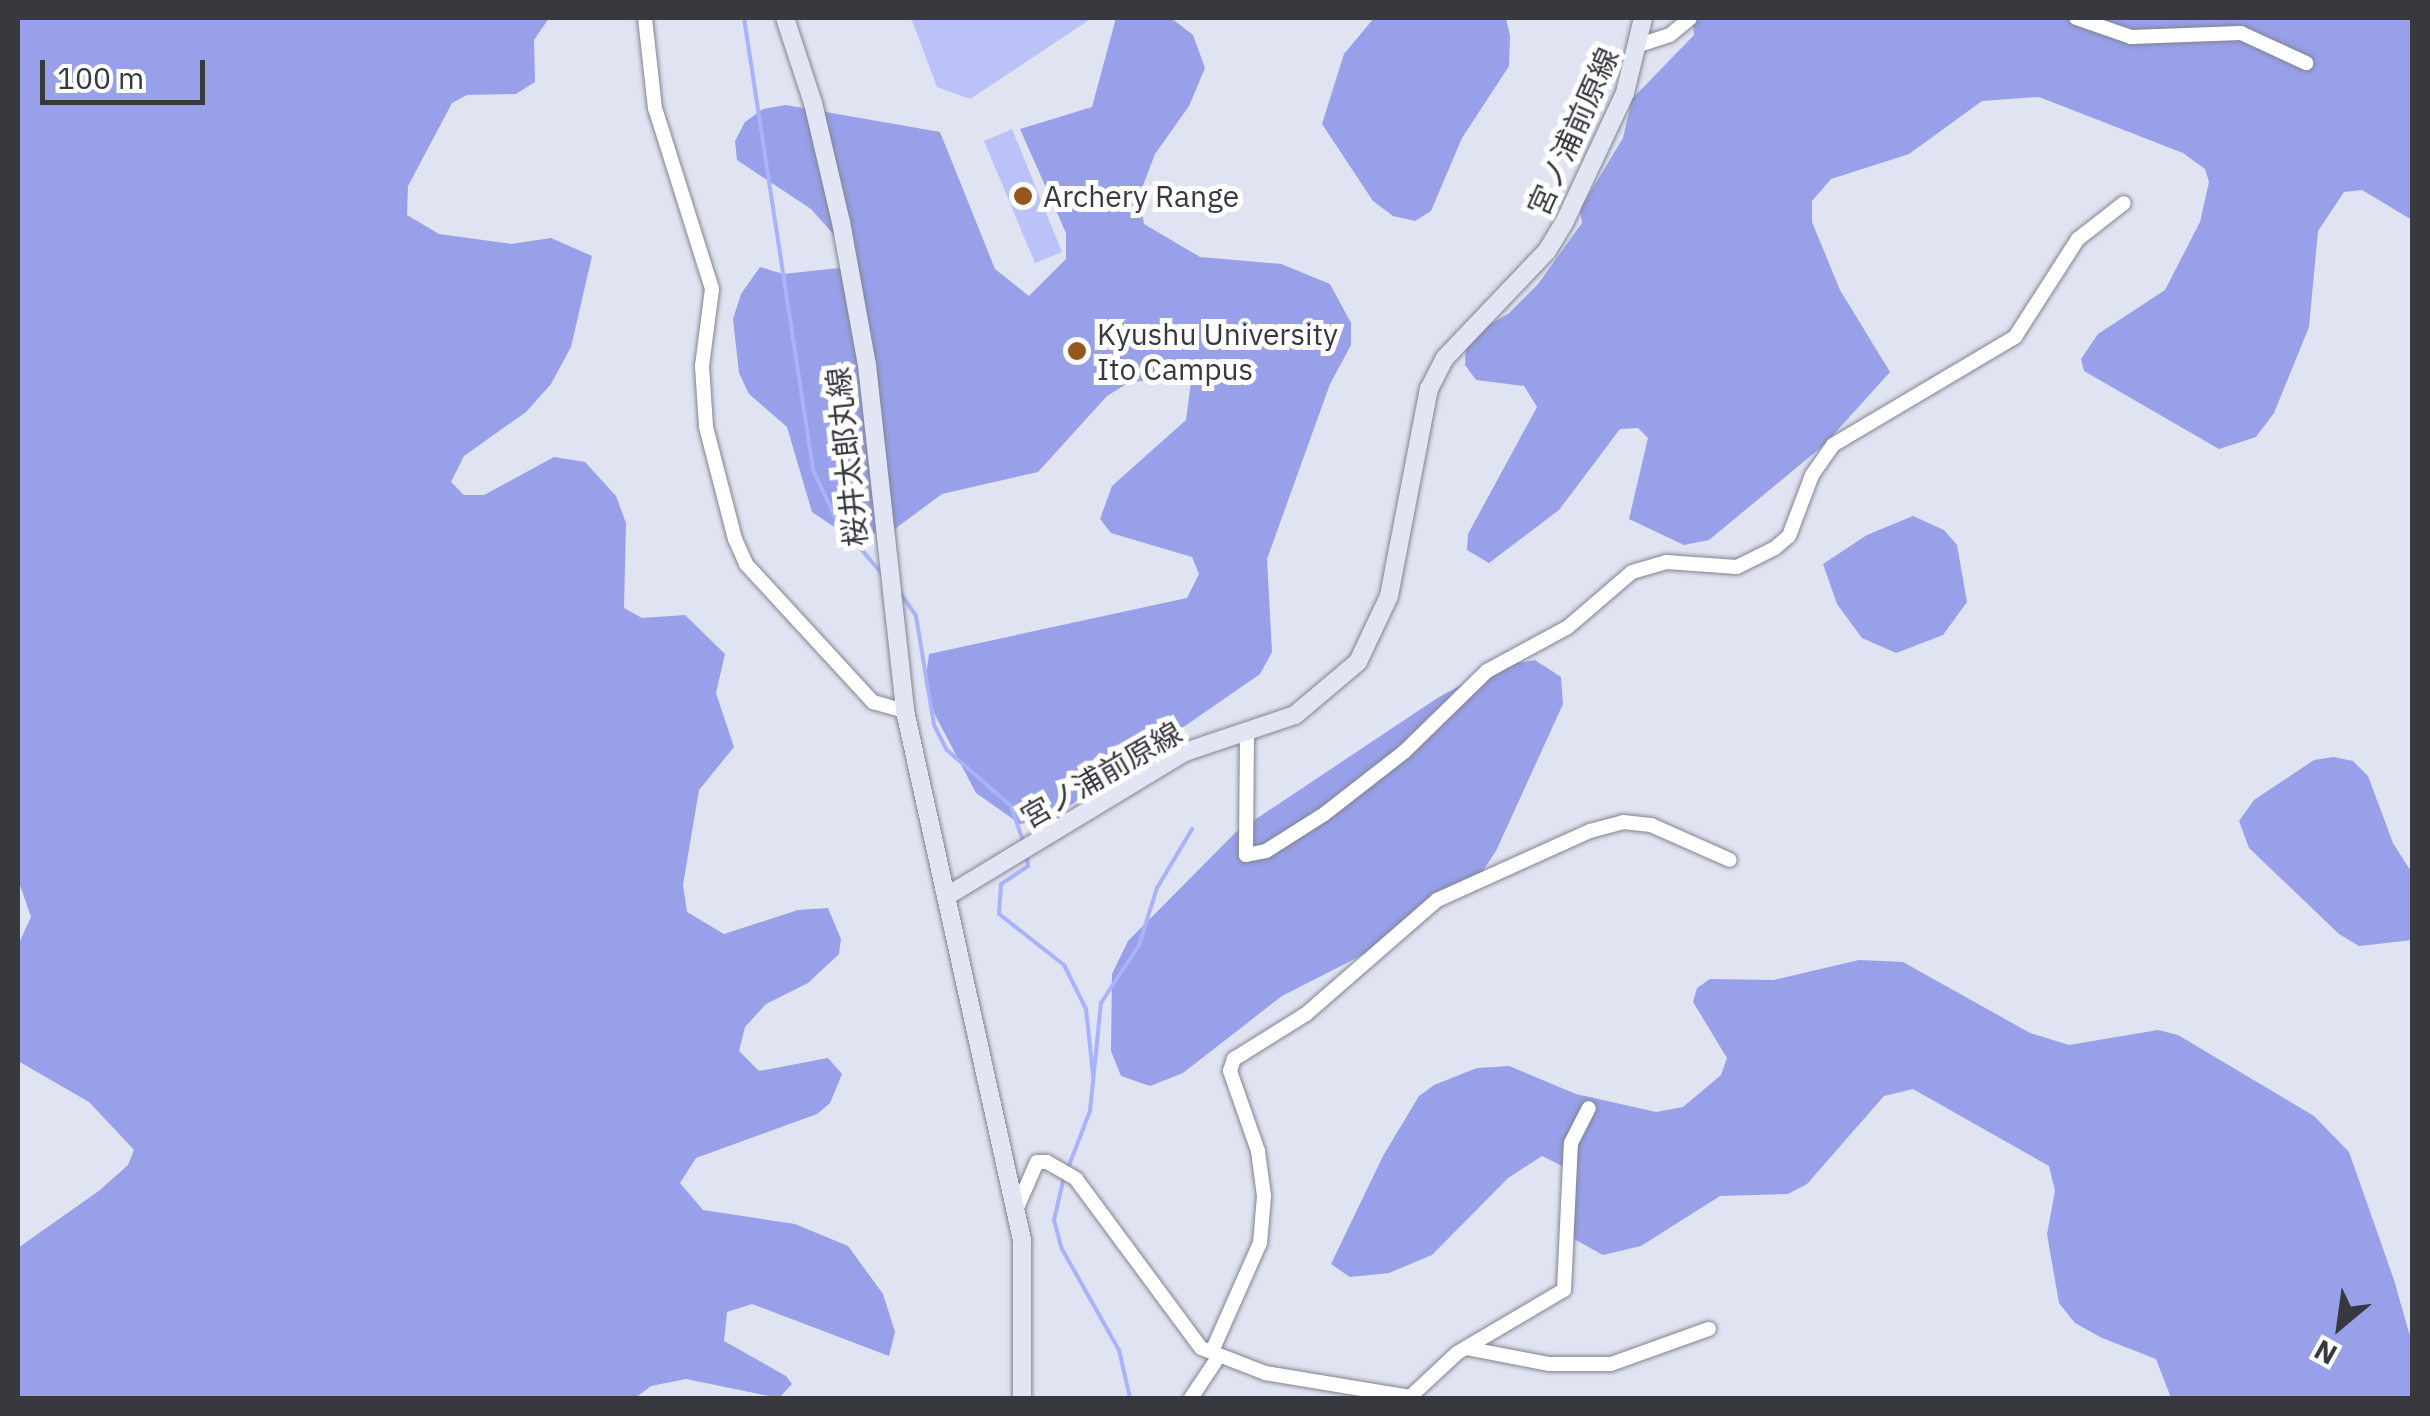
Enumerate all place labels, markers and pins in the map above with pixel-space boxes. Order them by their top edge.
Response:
place label: Archery Range [1043,178,1239,214]
marker: Archery Range [1012,185,1034,207]
place label: Kyushu University Ito Campus [1097,316,1338,386]
marker: Kyushu University Ito Campus [1066,340,1088,362]

